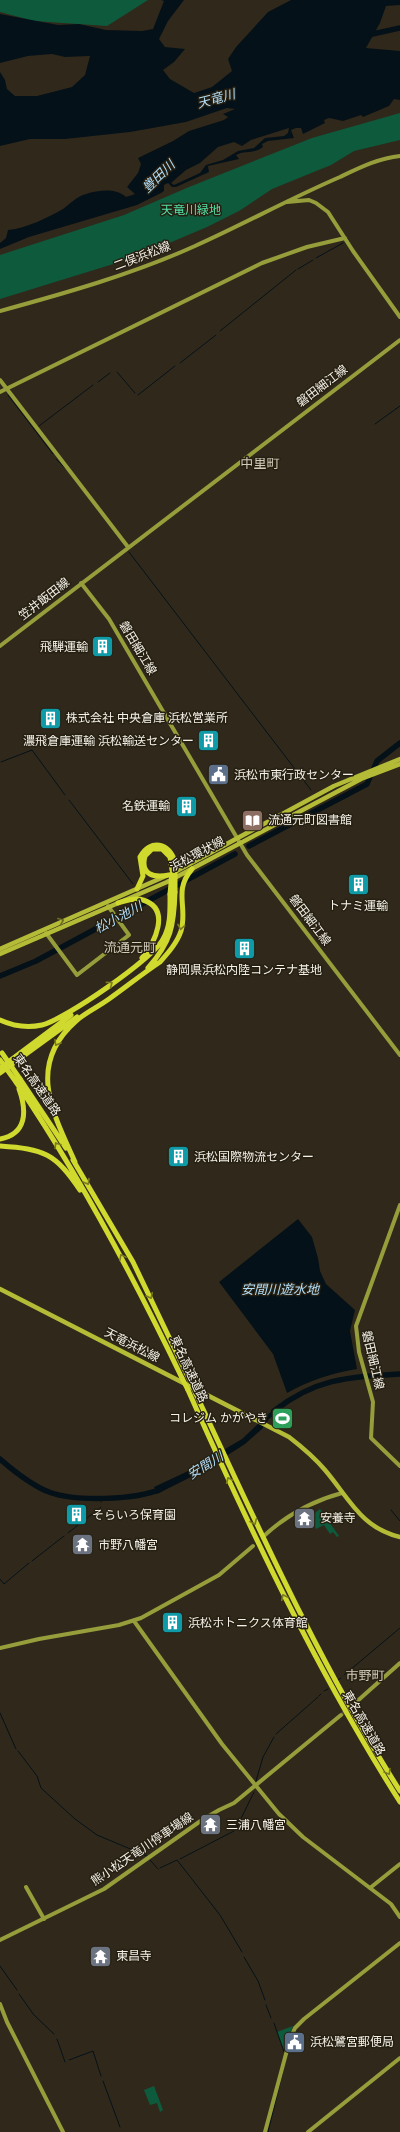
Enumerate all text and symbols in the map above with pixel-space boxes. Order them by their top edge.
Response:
water label: 天竜川 [195,86,239,111]
water label: 豊田川 [139,156,179,195]
park label: 天竜川緑地 [161,203,221,217]
street label: 二俣浜松線 [111,239,173,273]
street label: 磐田細江線 [294,362,350,410]
district label: 中里町 [240,456,280,471]
street label: 笠井飯田線 [16,575,72,623]
street label: 磐田細江線 [117,619,159,677]
building icon: 飛騨運輸 [90,634,116,660]
place label: 飛騨運輸 [40,640,88,654]
building icon: 株式会社 中央倉庫 浜松営業所 [37,705,63,731]
place label: 株式会社 中央倉庫 浜松営業所 [66,711,228,725]
building icon: 濃飛倉庫運輸 浜松輸送センター [196,728,222,754]
place label: 濃飛倉庫運輸 浜松輸送センター [23,734,194,748]
public building icon: 浜松市東行政センター [205,762,231,788]
place label: 浜松市東行政センター [234,768,354,782]
building icon: 名鉄運輸 [173,793,199,819]
place label: 名鉄運輸 [122,799,170,813]
library icon: 流通元町図書館 [239,807,265,833]
place label: 流通元町図書館 [268,813,352,827]
street label: 浜松環状線 [167,834,227,874]
building icon: トナミ運輸 [345,872,371,898]
street label: 磐田細江線 [286,892,334,948]
water label: 松小池川 [92,898,146,936]
place label: トナミ運輸 [328,899,388,913]
one-way arrow [57,918,64,926]
one-way arrow [177,924,185,930]
building icon: 静岡県浜松内陸コンテナ基地 [231,936,257,962]
district label: 流通元町 [104,940,156,955]
place label: 静岡県浜松内陸コンテナ基地 [166,963,322,977]
one-way arrow [106,981,113,989]
one-way arrow [55,1039,62,1046]
street label: 東名高速道路 [11,1051,63,1119]
one-way arrow [54,1142,62,1149]
building icon: 浜松国際物流センター [166,1144,192,1170]
place label: 浜松国際物流センター [194,1150,314,1164]
one-way arrow [82,1178,89,1185]
one-way arrow [119,1254,127,1261]
water label: 安間川遊水地 [241,1282,321,1297]
one-way arrow [145,1291,153,1299]
street label: 天竜浜松線 [102,1325,162,1365]
street label: 磐田細江線 [359,1329,387,1391]
street label: 東名高速道路 [167,1333,211,1405]
sports icon: コレジム かがやき [270,1405,296,1431]
place label: コレジム かがやき [169,1411,268,1425]
water label: 安間川 [185,1448,227,1482]
one-way arrow [226,1476,234,1484]
building icon: そらいろ保育園 [64,1502,90,1528]
temple icon: 安養寺 [292,1505,318,1531]
place label: そらいろ保育園 [92,1508,176,1522]
place label: 安養寺 [320,1511,356,1525]
one-way arrow [249,1518,257,1526]
temple icon: 市野八幡宮 [70,1532,96,1558]
place label: 市野八幡宮 [98,1538,158,1552]
one-way arrow [281,1594,289,1602]
building icon: 浜松ホトニクス体育館 [159,1610,185,1636]
place label: 浜松ホトニクス体育館 [188,1616,308,1630]
district label: 市野町 [345,1668,385,1683]
street label: 東名高速道路 [340,1688,388,1758]
one-way arrow [384,1768,391,1775]
street label: 熊小松天竜川停車場線 [88,1810,196,1888]
temple icon: 三浦八幡宮 [198,1812,224,1838]
place label: 三浦八幡宮 [226,1818,286,1832]
temple icon: 東昌寺 [87,1943,113,1969]
place label: 東昌寺 [116,1949,152,1963]
public building icon: 浜松鷺宮郵便局 [281,2029,307,2055]
place label: 浜松鷺宮郵便局 [310,2035,394,2049]

